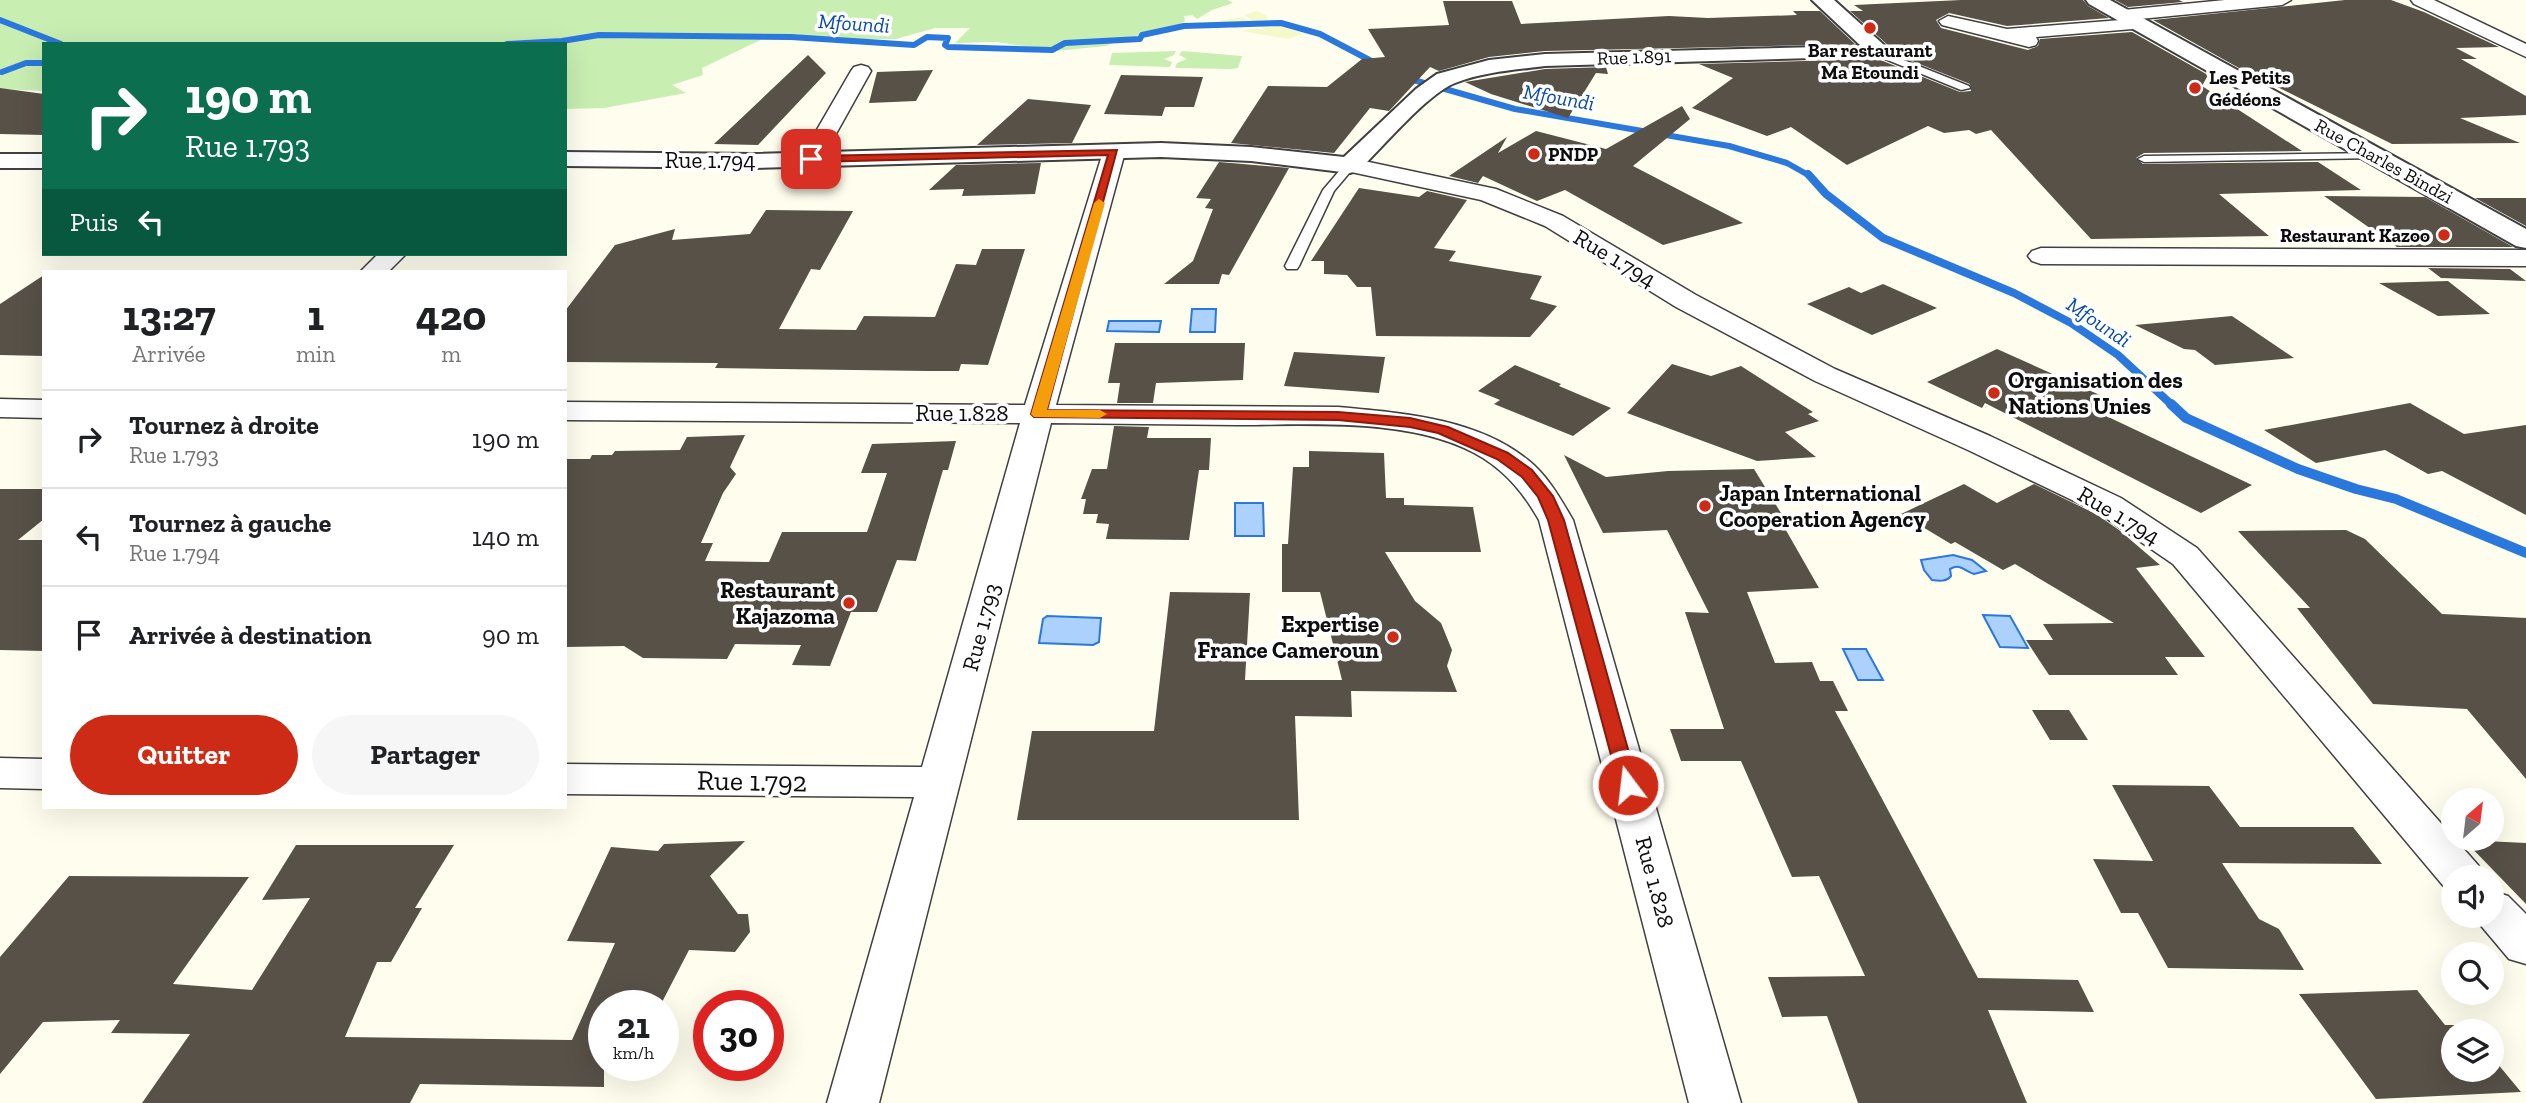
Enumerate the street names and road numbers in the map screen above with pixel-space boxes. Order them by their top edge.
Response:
street label: Rue 1.891 [1596,44,1672,70]
street label: Rue Charles Bindzi [2311,114,2457,208]
street label: Rue 1.794 [664,146,756,174]
street label: Rue 1.794 [1569,223,1661,293]
street label: Rue 1.828 [915,399,1009,427]
street label: Rue 1.794 [2073,480,2165,550]
street label: Rue 1.793 [956,580,1006,674]
street label: Rue 1.792 [697,764,807,798]
street label: Rue 1.828 [1629,833,1681,931]

